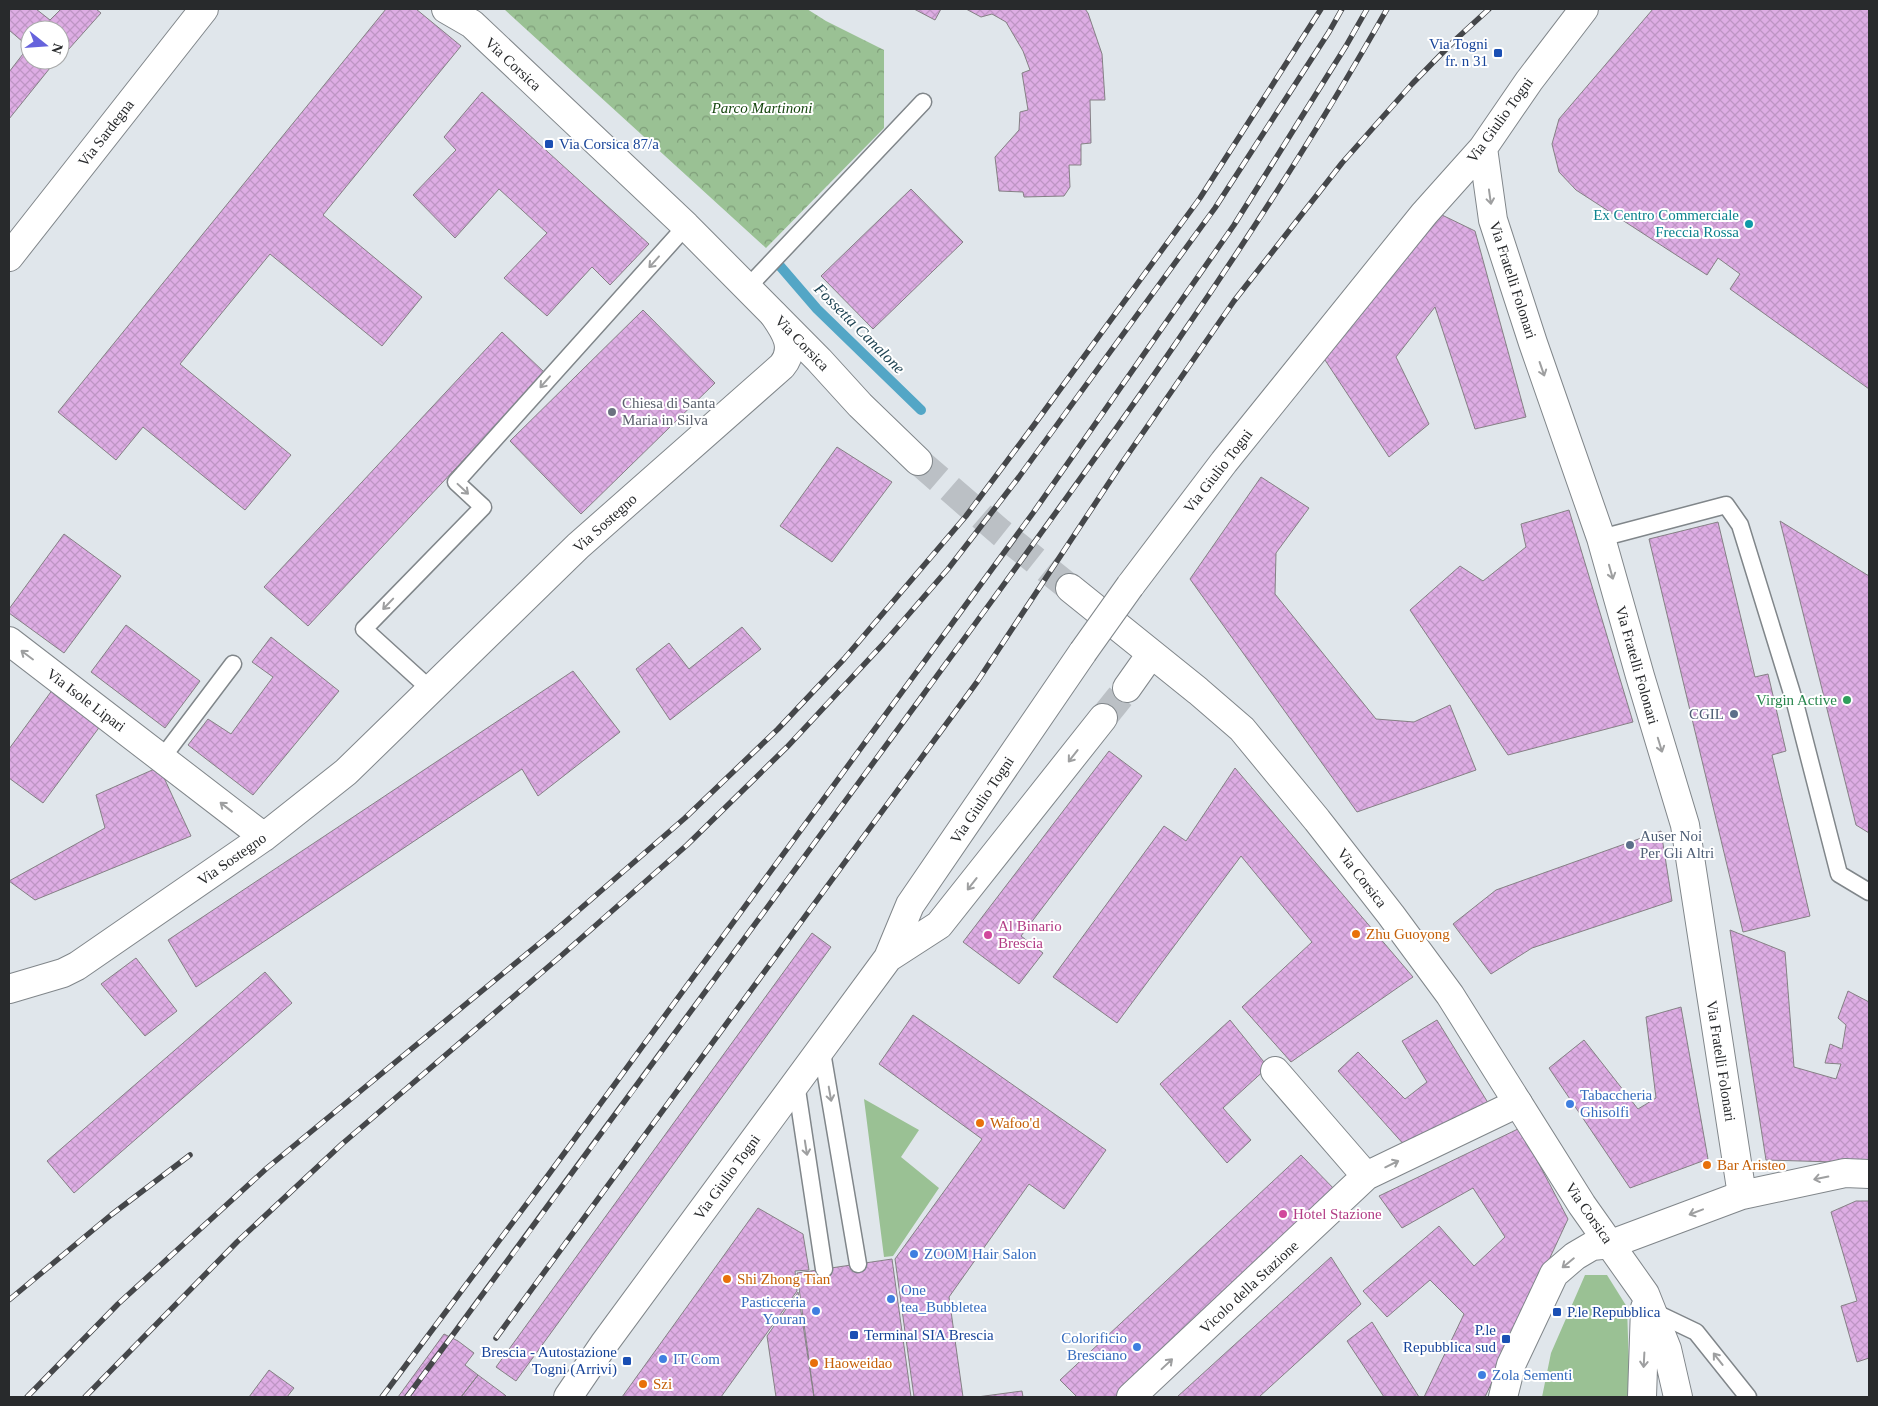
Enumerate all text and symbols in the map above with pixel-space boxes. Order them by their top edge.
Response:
north arrow [20,20,70,70]
street label: Via Corsica [482,34,544,94]
place label: Via Togni fr. n 31 [1429,36,1488,69]
text: N [48,42,66,56]
marker: Via Togni fr. n 31 [1492,47,1504,59]
street label: Via Giulio Togni [1464,74,1536,166]
street label: Via Sardegna [75,96,137,170]
park label: Parco Martinoni [711,100,812,116]
place label: Via Corsica 87/a [559,136,659,152]
marker: Via Corsica 87/a [543,138,555,150]
one-way arrow [1485,188,1495,204]
place label: Ex Centro Commerciale Freccia Rossa [1593,207,1739,240]
marker: Ex Centro Commerciale Freccia Rossa [1743,218,1755,230]
street label: Via Fratelli Folonari [1486,219,1540,341]
one-way arrow [648,255,659,268]
water label: Fossetta Canalone [810,279,908,377]
street label: Via Corsica [772,312,832,374]
one-way arrow [1538,360,1547,376]
one-way arrow [539,376,550,389]
place label: Chiesa di Santa Maria in Silva [622,395,716,428]
marker: Chiesa di Santa Maria in Silva [606,406,618,418]
street label: Via Giulio Togni [1181,426,1255,516]
one-way arrow [457,483,469,495]
street label: Via Sostegno [570,490,640,556]
one-way arrow [1606,564,1616,580]
one-way arrow [382,598,394,611]
street label: Via Fratelli Folonari [1612,604,1662,726]
one-way arrow [20,650,34,660]
street label: Via Isole Lipari [44,665,128,735]
place label: Virgin Active [1756,692,1837,708]
marker: Virgin Active [1841,694,1853,706]
place label: CGIL [1689,706,1724,722]
marker: CGIL [1728,708,1740,720]
one-way arrow [1656,737,1666,753]
one-way arrow [1067,749,1078,762]
street label: Via Giulio Togni [947,754,1017,846]
one-way arrow [220,801,233,812]
place label: Auser Noi Per Gli Altri [1640,828,1714,861]
street label: Via Sostegno [195,830,269,888]
marker: Auser Noi Per Gli Altri [1624,839,1636,851]
street label: Via Corsica [1334,845,1390,911]
one-way arrow [967,877,978,890]
place label: Al Binario Brescia [998,918,1062,951]
place label: Zhu Guoyong [1366,926,1450,942]
marker: Zhu Guoyong [1350,928,1362,940]
marker: Al Binario Brescia [982,929,994,941]
street label: Via Fratelli Folonari [1704,999,1738,1123]
one-way arrow [825,1086,835,1102]
place label: Tabaccheria Ghisolfi [1580,1087,1653,1120]
marker: Tabaccheria Ghisolfi [1564,1098,1576,1110]
place label: Wafoo'd [990,1115,1040,1131]
marker: Wafoo'd [974,1117,986,1129]
street label: Via Giulio Togni [691,1131,763,1223]
one-way arrow [801,1140,811,1156]
place label: Bar Aristeo [1717,1157,1786,1173]
one-way arrow [1384,1158,1399,1168]
marker: Bar Aristeo [1701,1159,1713,1171]
one-way arrow [1813,1173,1829,1183]
street label: Via Corsica [1562,1180,1616,1247]
place label: Hotel Stazione [1293,1206,1382,1222]
marker: Hotel Stazione [1277,1208,1289,1220]
one-way arrow [1689,1208,1704,1217]
street label: Vicolo della Stazione [1197,1237,1302,1337]
place label: ZOOM Hair Salon [924,1246,1037,1262]
marker: ZOOM Hair Salon [908,1248,920,1260]
one-way arrow [1561,1257,1574,1268]
place label: Shi Zhong Tian [737,1271,831,1287]
marker: Shi Zhong Tian [721,1273,733,1285]
place label: One tea_Bubbletea [901,1282,987,1315]
marker: One tea_Bubbletea [885,1293,897,1305]
place label: Pasticceria Youran [741,1294,806,1327]
place label: P.le Repubblica [1567,1304,1661,1320]
marker: Pasticceria Youran [810,1305,822,1317]
marker: P.le Repubblica [1551,1306,1563,1318]
place label: P.le Repubblica sud [1403,1322,1496,1355]
place label: Terminal SIA Brescia [864,1327,994,1343]
marker: Terminal SIA Brescia [848,1329,860,1341]
place label: Colorificio Bresciano [1061,1330,1127,1363]
marker: P.le Repubblica sud [1500,1333,1512,1345]
marker: Colorificio Bresciano [1131,1341,1143,1353]
place label: Brescia - Autostazione Togni (Arrivi) [481,1344,617,1378]
place label: IT Com [673,1351,720,1367]
one-way arrow [1639,1352,1648,1368]
marker: IT Com [657,1353,669,1365]
one-way arrow [1712,1353,1723,1366]
marker: Brescia - Autostazione Togni (Arrivi) [621,1355,633,1367]
place label: Haoweidao [824,1355,892,1371]
marker: Haoweidao [808,1357,820,1369]
one-way arrow [1161,1358,1173,1370]
place label: Zola Sementi [1492,1367,1572,1383]
marker: Zola Sementi [1476,1369,1488,1381]
place label: Szi [653,1376,672,1392]
marker: Szi [637,1378,649,1390]

